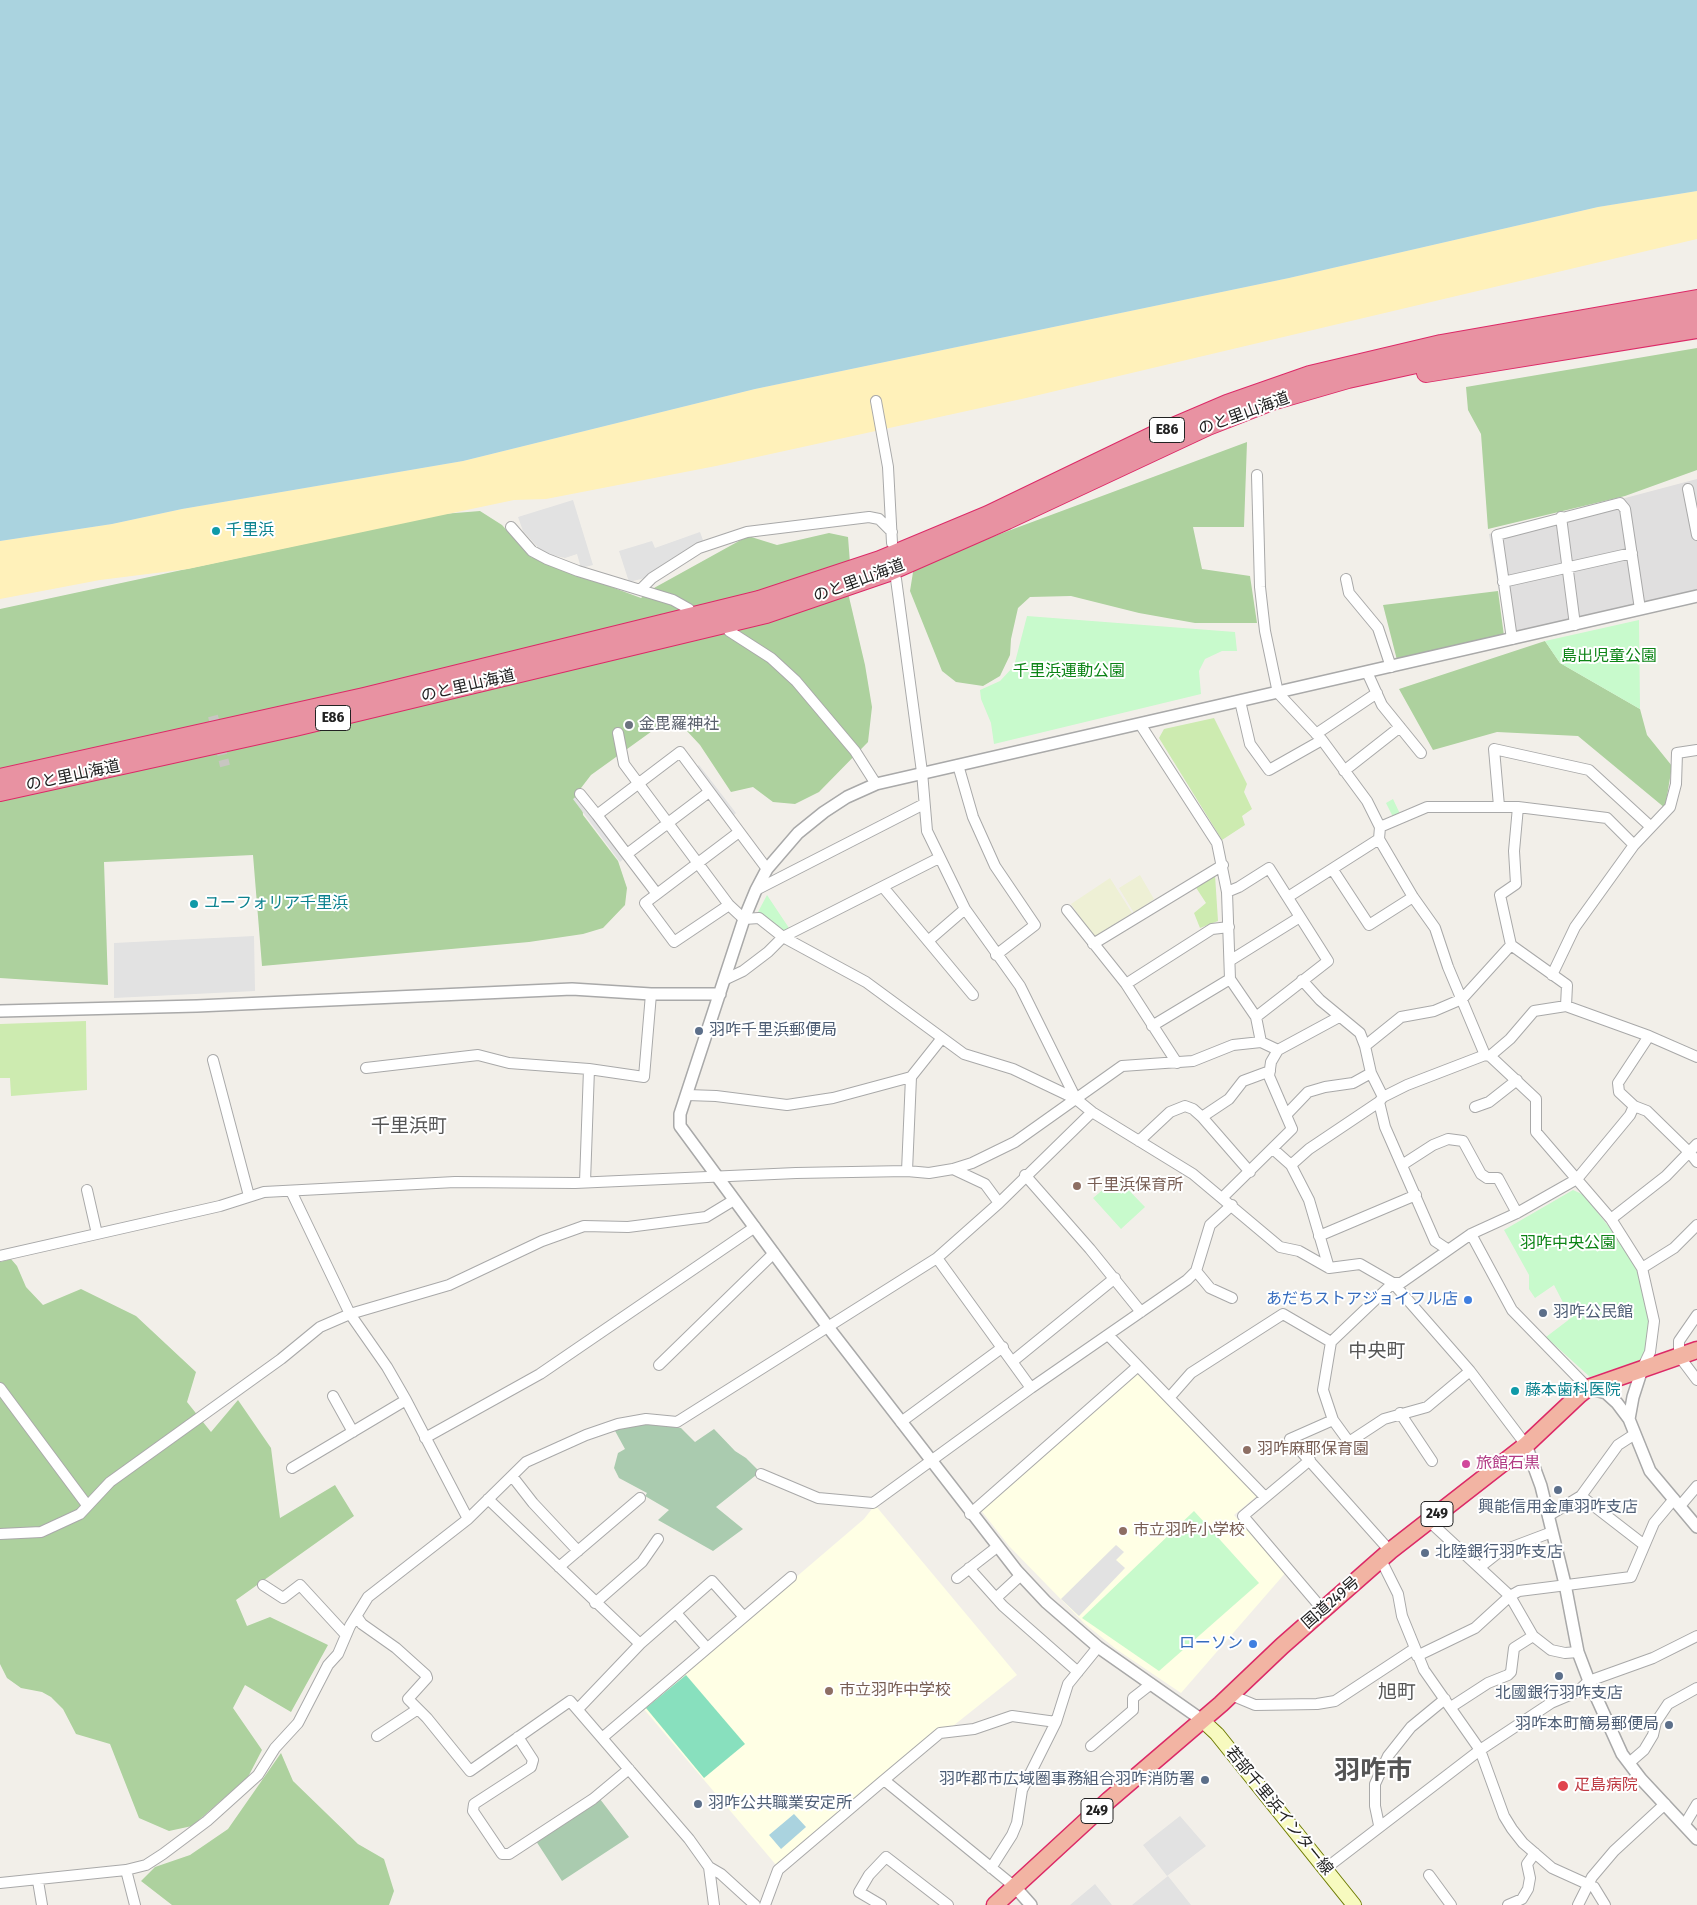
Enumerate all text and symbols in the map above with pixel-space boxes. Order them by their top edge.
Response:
street label: のと里山海道 [1196,389,1292,439]
road number: E86 [1150,418,1184,442]
place label: 千里浜 [226,521,274,541]
marker: 千里浜 [210,525,222,537]
street label: のと里山海道 [811,556,907,606]
park label: 島出児童公園 [1561,647,1657,667]
park label: 千里浜運動公園 [1013,662,1125,682]
street label: のと里山海道 [419,666,517,706]
road number: E86 [316,706,350,730]
place label: 金毘羅神社 [639,715,719,735]
marker: 金毘羅神社 [623,719,635,731]
street label: のと里山海道 [24,757,122,795]
place label: ユーフォリア千里浜 [204,894,348,914]
marker: ユーフォリア千里浜 [188,898,200,910]
place label: 羽咋千里浜郵便局 [709,1021,837,1041]
marker: 羽咋千里浜郵便局 [693,1025,705,1037]
district label: 千里浜町 [371,1116,447,1138]
place label: 千里浜保育所 [1087,1176,1183,1196]
marker: 千里浜保育所 [1071,1180,1083,1192]
park label: 羽咋中央公園 [1520,1234,1616,1254]
place label: あだちストアジョイフル店 [1266,1290,1458,1310]
marker: あだちストアジョイフル店 [1462,1294,1474,1306]
place label: 羽咋公民館 [1553,1303,1633,1323]
marker: 羽咋公民館 [1537,1307,1549,1319]
district label: 中央町 [1349,1341,1405,1363]
place label: 藤本歯科医院 [1525,1381,1621,1401]
marker: 藤本歯科医院 [1509,1385,1521,1397]
place label: 羽咋麻耶保育園 [1257,1440,1369,1460]
marker: 羽咋麻耶保育園 [1241,1444,1253,1456]
place label: 旅館石黒 [1476,1454,1540,1474]
marker: 旅館石黒 [1460,1458,1472,1470]
marker: 興能信用金庫羽咋支店 [1552,1484,1564,1496]
place label: 興能信用金庫羽咋支店 [1478,1498,1638,1518]
road number: 249 [1421,1502,1453,1526]
place label: 市立羽咋小学校 [1133,1521,1245,1541]
marker: 市立羽咋小学校 [1117,1525,1129,1537]
place label: 北陸銀行羽咋支店 [1435,1543,1563,1563]
marker: 北陸銀行羽咋支店 [1419,1547,1431,1559]
street label: 国道249号 [1298,1573,1364,1633]
place label: ローソン [1179,1634,1243,1654]
marker: ローソン [1247,1638,1259,1650]
marker: 北國銀行羽咋支店 [1553,1670,1565,1682]
place label: 市立羽咋中学校 [839,1681,951,1701]
district label: 旭町 [1378,1682,1416,1704]
place label: 北國銀行羽咋支店 [1495,1684,1623,1704]
marker: 市立羽咋中学校 [823,1685,835,1697]
place label: 羽咋本町簡易郵便局 [1515,1715,1659,1735]
marker: 羽咋本町簡易郵便局 [1663,1719,1675,1731]
street label: 若部千里浜インター線 [1221,1743,1337,1879]
district label: 羽咋市 [1334,1756,1412,1788]
place label: 羽咋郡市広域圏事務組合羽咋消防署 [939,1770,1195,1790]
marker: 羽咋郡市広域圏事務組合羽咋消防署 [1199,1774,1211,1786]
place label: 疋島病院 [1574,1776,1638,1796]
marker: 疋島病院 [1556,1779,1570,1793]
place label: 羽咋公共職業安定所 [708,1794,852,1814]
marker: 羽咋公共職業安定所 [692,1798,704,1810]
road number: 249 [1081,1798,1113,1824]

